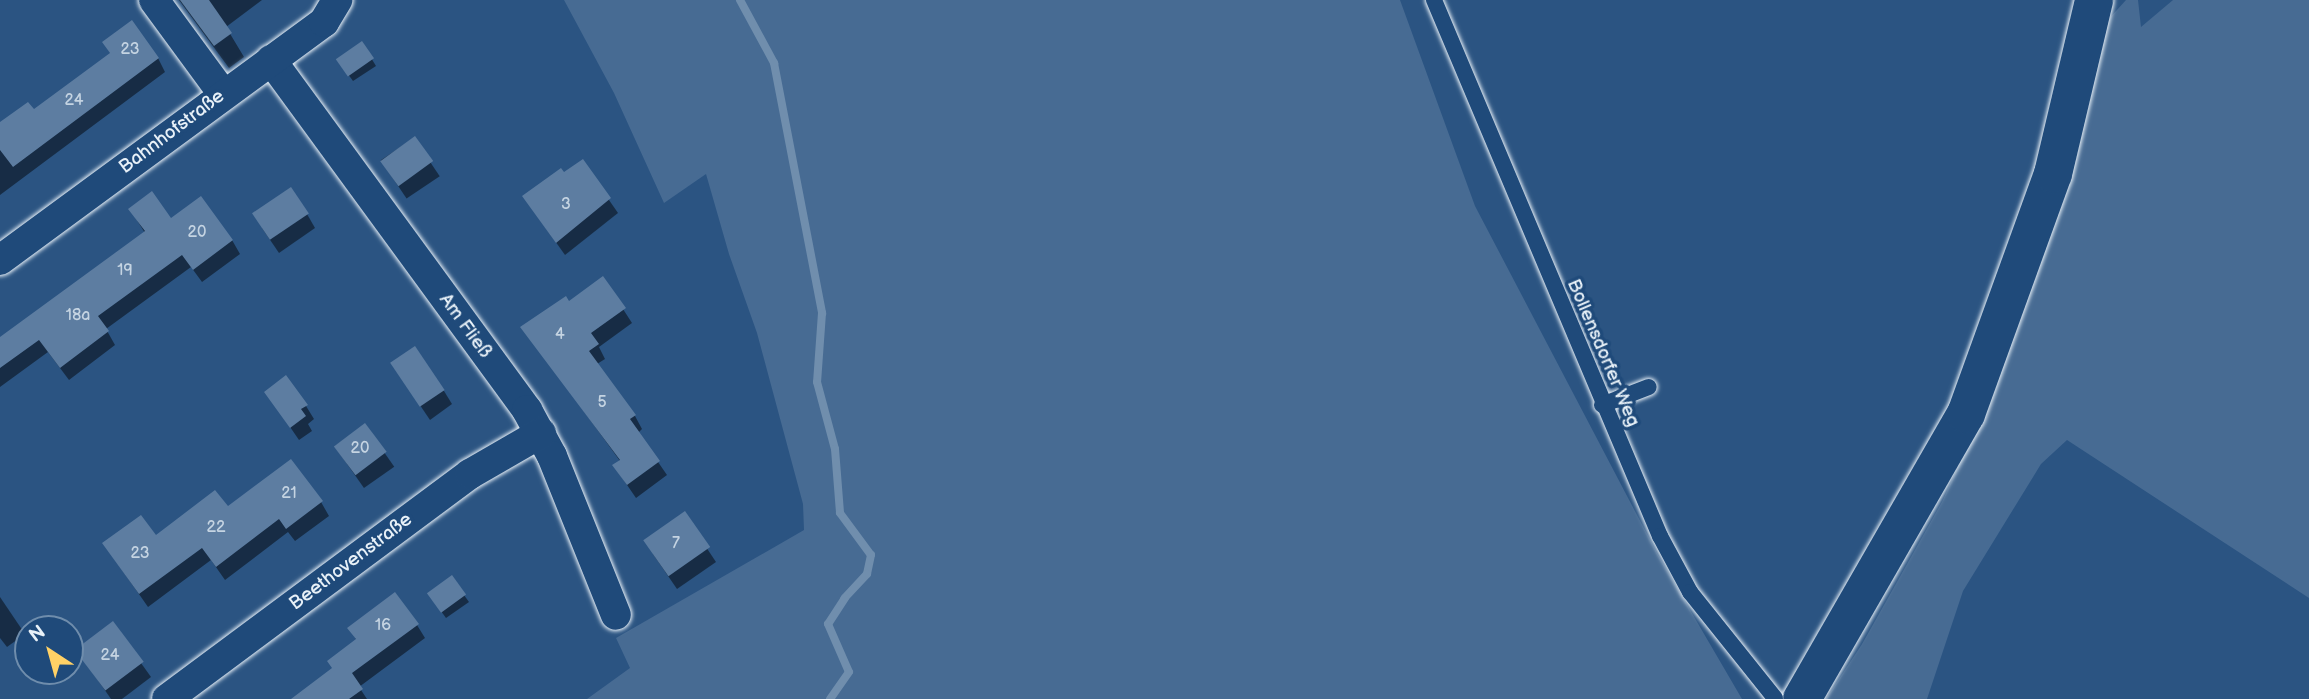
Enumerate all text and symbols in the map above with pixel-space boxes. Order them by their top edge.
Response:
house number: 23 [121,40,139,60]
street label: Bahnhofstraße [115,85,229,179]
house number: 24 [65,91,83,111]
house number: 3 [561,195,571,215]
house number: 20 [188,223,206,243]
house number: 19 [117,261,133,281]
street label: Bollensdorfer Weg [1561,275,1645,431]
street label: Am Fließ [434,289,496,363]
house number: 18a [66,306,90,326]
house number: 4 [555,325,565,345]
house number: 5 [597,393,607,413]
house number: 20 [351,439,369,459]
house number: 21 [281,484,297,504]
street label: Beethovenstraße [285,508,417,616]
house number: 22 [207,518,225,538]
house number: 7 [672,534,680,554]
house number: 23 [131,544,149,564]
north arrow [14,615,84,685]
house number: 16 [375,616,391,636]
text: N [25,621,50,648]
house number: 24 [101,646,119,666]

